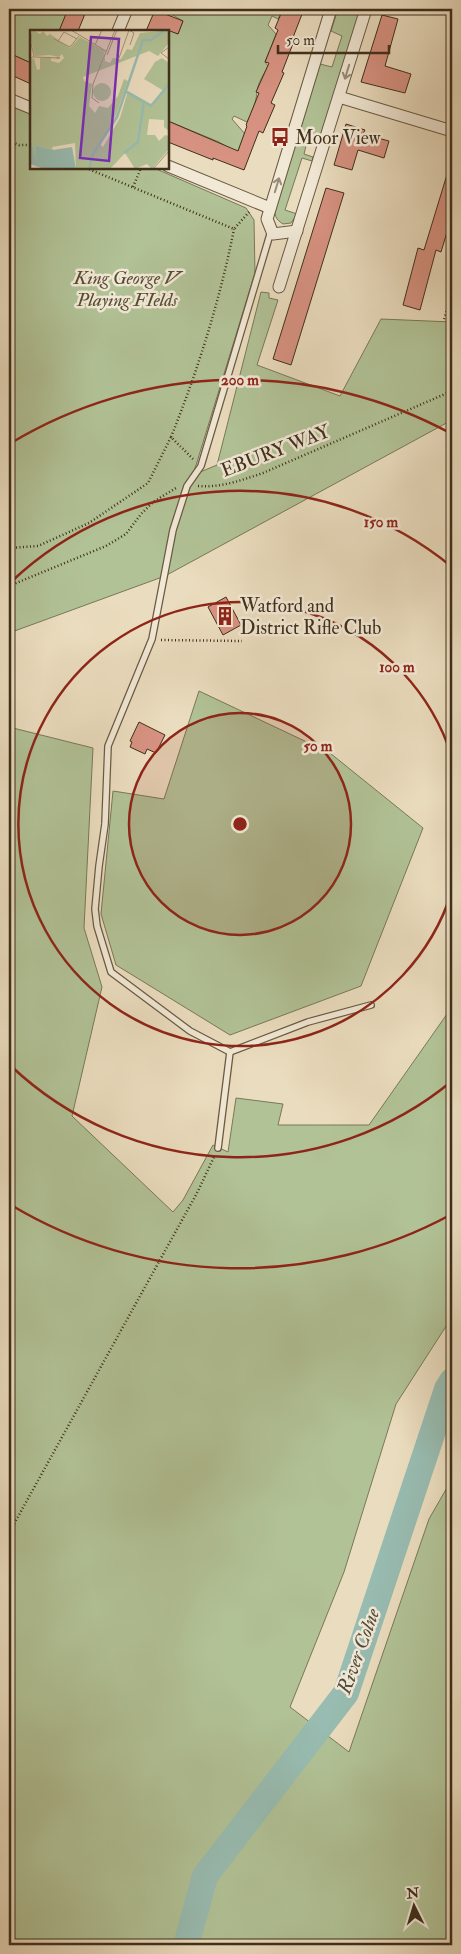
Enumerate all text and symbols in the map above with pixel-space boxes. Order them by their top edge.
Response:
scale bar [278,22,390,54]
inset map [30,30,169,169]
text: 50 m [286,31,315,50]
one-way arrow [341,64,351,80]
bus stop icon: Moor View [269,126,291,148]
place label: Moor View [295,126,381,150]
one-way arrow [273,177,283,193]
park label: King George V Playing FIelds [73,266,183,312]
text: 200 m [221,371,259,390]
street label: EBURY WAY [217,419,334,483]
text: 150 m [364,513,398,532]
place label: Watford and District Rifle Club [239,594,381,640]
building icon: Watford and District Rifle Club [214,605,236,627]
text: 100 m [379,658,415,677]
text: 50 m [304,737,333,756]
centre of rings [231,815,249,833]
water label: River Colne [331,1605,386,1698]
north arrow [388,1882,438,1932]
text: N [405,1884,420,1903]

